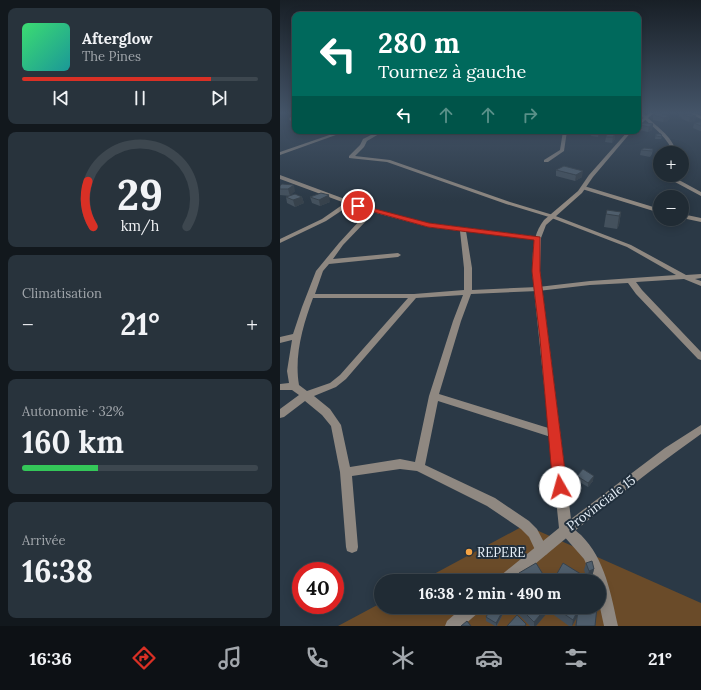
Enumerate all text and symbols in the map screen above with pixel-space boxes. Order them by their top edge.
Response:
text: 280 m [378,25,460,61]
icon: left [312,28,364,80]
text: Afterglow [82,29,152,48]
text: The Pines [82,48,141,65]
text: Tournez à gauche [378,60,526,83]
icon: previous [50,87,72,109]
icon: pause [129,87,151,109]
icon: next [208,87,230,109]
icon: left [393,104,415,126]
icon: ahead [435,104,457,126]
icon: ahead [477,104,499,126]
icon: right [519,104,541,126]
map controls [653,146,689,226]
button: + [653,146,689,182]
text: 29 [117,168,163,221]
pin [341,189,375,223]
button: − [653,190,689,226]
icon: arrive [347,195,369,217]
text: km/h [121,217,160,236]
text: Climatisation [22,285,102,302]
text: 21° [120,305,160,343]
text: − [22,310,34,338]
text: + [246,310,258,338]
text: Autonomie · 32% [22,403,124,420]
text: 160 km [22,423,124,461]
position arrow [539,466,581,508]
street label: Provinciale 15 [563,471,639,535]
text: Arrivée [22,532,66,549]
place label: REPERE [477,544,525,561]
marker: REPERE [464,547,474,557]
text: 16:38 [22,552,93,590]
speed limit sign: 40 [292,562,344,614]
text: 16:38 · 2 min · 490 m [419,584,561,603]
icon: directions [130,644,158,672]
icon: music [216,644,244,672]
icon: phone [303,644,331,672]
icon: climate [389,644,417,672]
icon: car [475,644,503,672]
icon: filters [562,644,590,672]
text: 16:36 [29,647,72,670]
text: 21° [648,647,672,670]

